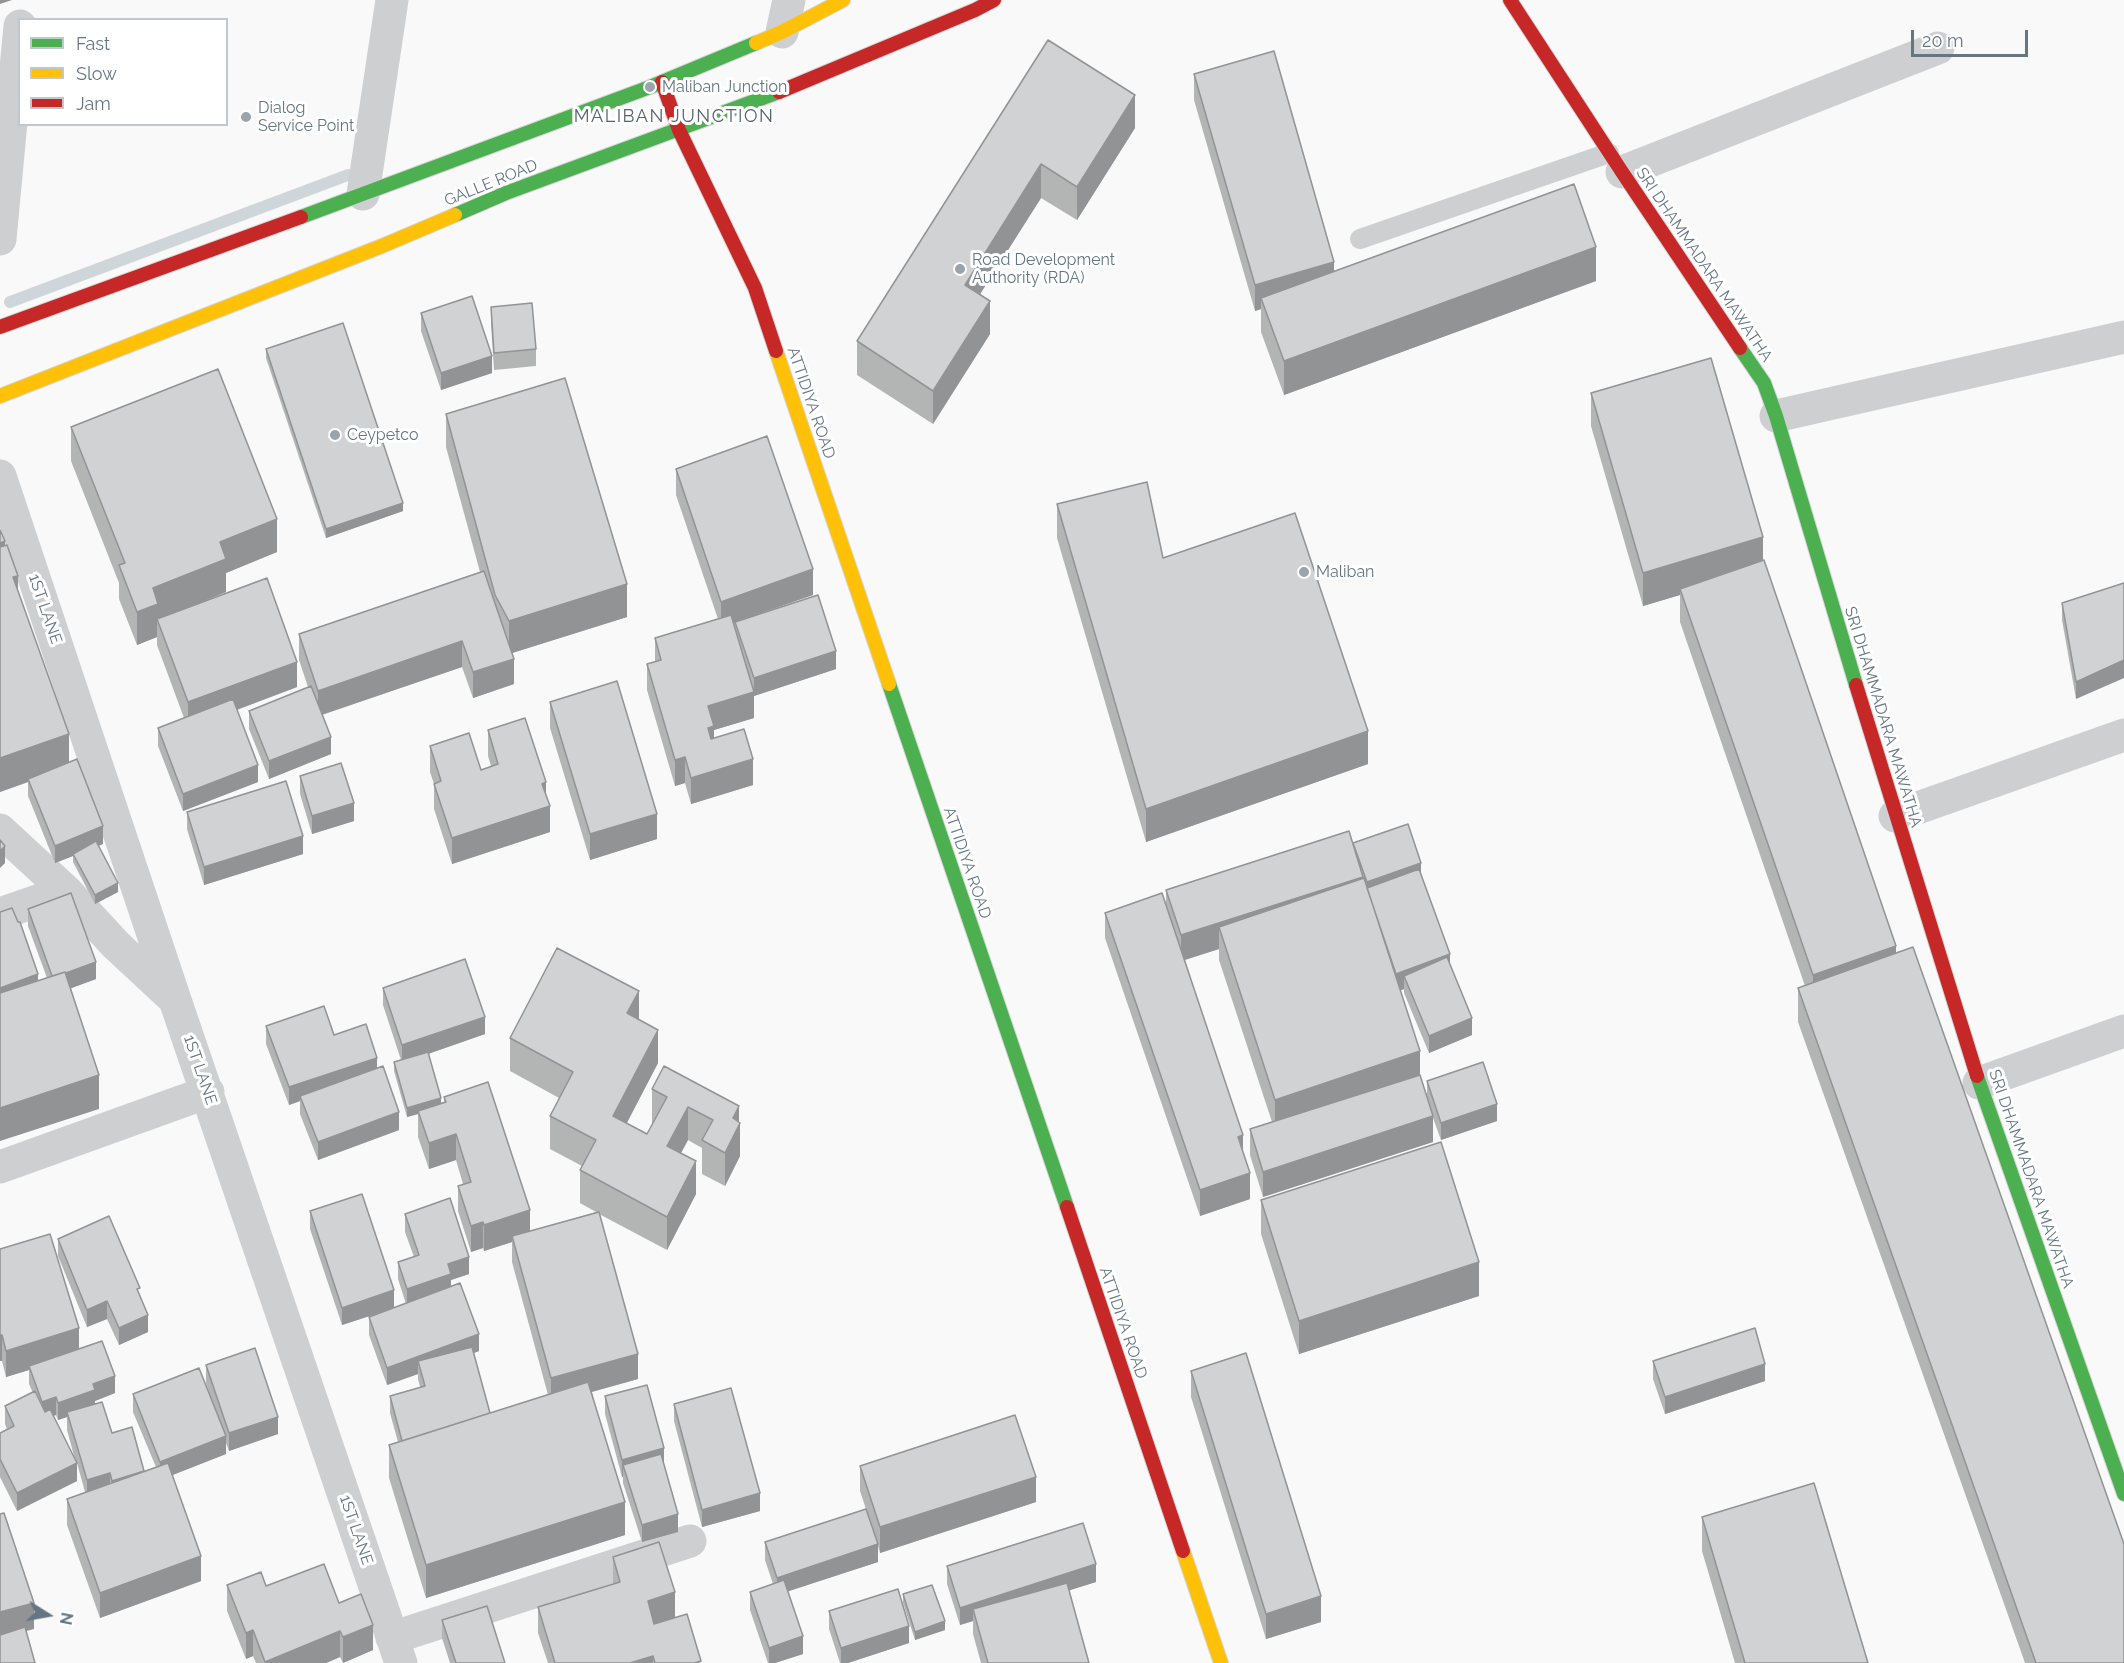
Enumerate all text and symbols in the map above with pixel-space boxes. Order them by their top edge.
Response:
legend [18,18,228,126]
scale bar [1914,18,2031,56]
text: 20 m [1922,30,1964,51]
text: Fast [76,33,110,54]
text: Slow [76,63,117,84]
place label: Maliban Junction [662,77,787,97]
marker: Maliban Junction [643,80,657,94]
text: Jam [76,93,111,114]
place label: Dialog Service Point [258,98,354,136]
district label: MALIBAN JUNCTION [574,106,774,128]
marker: Dialog Service Point [239,110,253,124]
street label: GALLE ROAD [441,156,541,210]
street label: SRI DHAMMADARA MAWATHA [1632,164,1776,366]
place label: Road Development Authority (RDA) [972,250,1115,288]
marker: Road Development Authority (RDA) [953,262,967,276]
street label: ATTIDIYA ROAD [783,345,839,461]
place label: Ceypetco [347,425,418,445]
marker: Ceypetco [328,428,342,442]
place label: Maliban [1316,562,1374,582]
marker: Maliban [1297,565,1311,579]
street label: 1ST LANE [24,572,66,646]
street label: SRI DHAMMADARA MAWATHA [1840,604,1926,830]
street label: ATTIDIYA ROAD [939,805,995,921]
street label: 1ST LANE [179,1033,221,1107]
street label: SRI DHAMMADARA MAWATHA [1984,1067,2078,1291]
street label: ATTIDIYA ROAD [1095,1265,1151,1381]
street label: 1ST LANE [335,1493,377,1567]
north arrow [18,1585,78,1645]
text: N [56,1611,77,1626]

